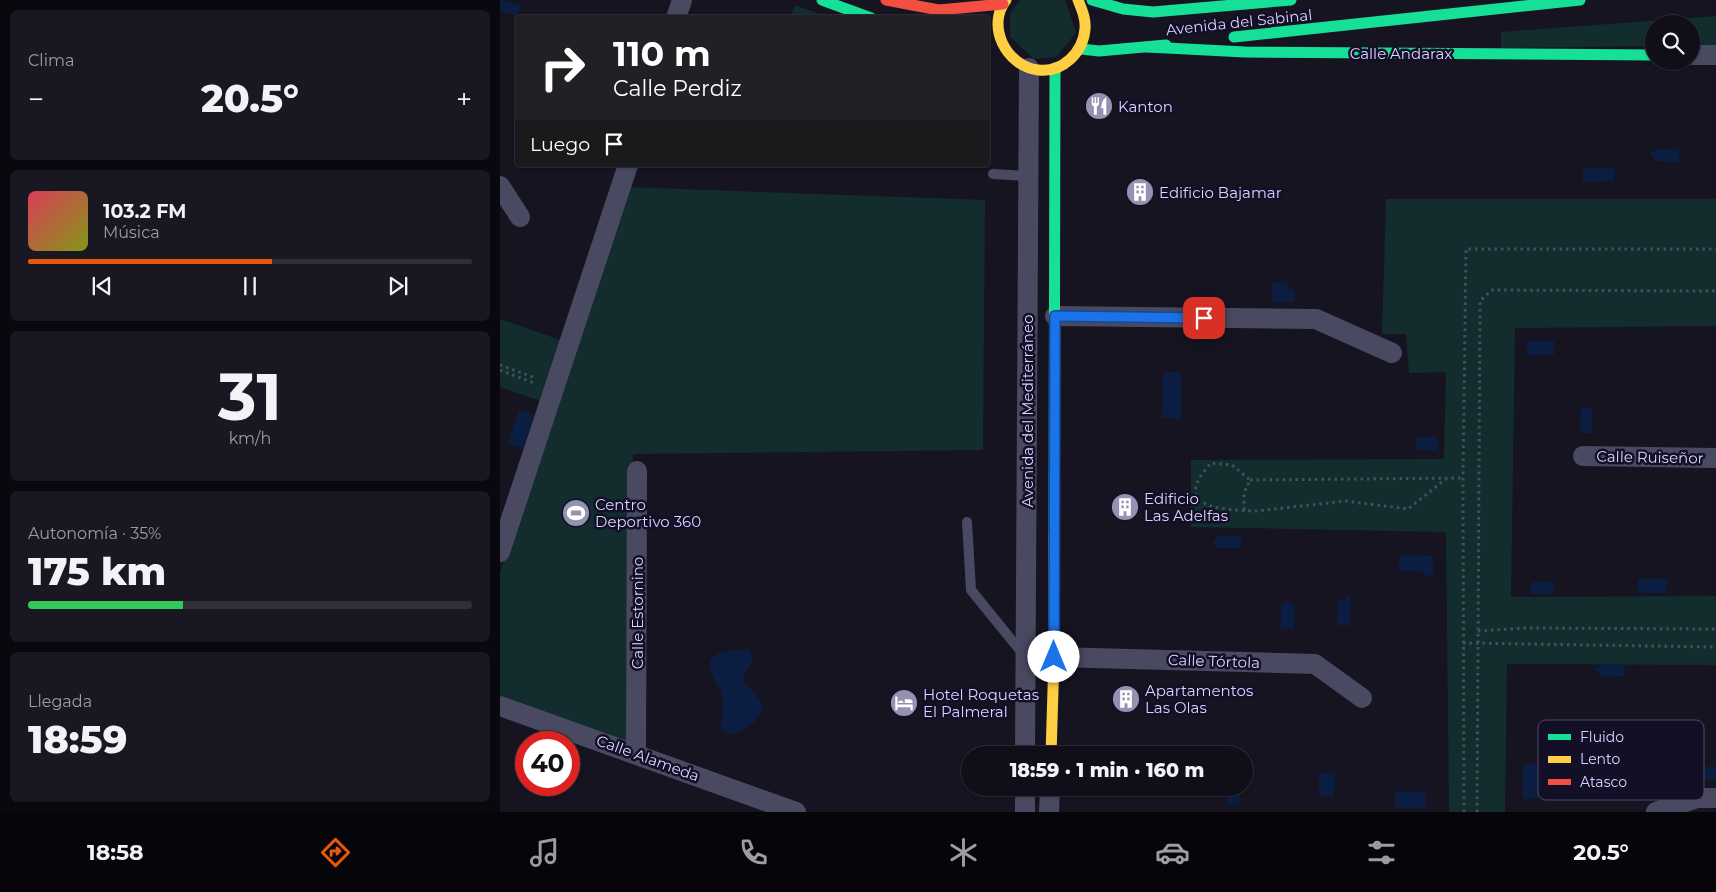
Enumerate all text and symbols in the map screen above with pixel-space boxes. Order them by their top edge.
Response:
street label: Avenida del Sabinal [1165,5,1313,39]
map controls [1645,15,1700,70]
button: search [1645,15,1700,70]
text: 110 m [613,32,711,75]
icon: right [530,35,595,100]
street label: Calle Andarax [1350,44,1452,63]
text: Clima [28,51,74,70]
text: 20.5° [201,75,299,122]
text: Calle Perdiz [613,75,742,102]
text: − [28,82,44,116]
text: + [456,82,472,116]
restaurant icon: Kanton [1084,91,1114,121]
place label: Kanton [1118,97,1173,116]
icon: arrive [600,130,628,158]
text: Luego [530,133,590,156]
building icon: Edificio Bajamar [1125,177,1155,207]
place label: Edificio Bajamar [1159,183,1282,202]
text: 103.2 FM [103,200,186,223]
text: Música [103,223,160,242]
icon: previous [88,272,116,300]
icon: pause [236,272,264,300]
icon: next [384,272,412,300]
pin [1183,297,1225,339]
icon: arrive [1190,304,1218,332]
street label: Avenida del Mediterráneo [1018,315,1037,507]
text: 31 [218,357,282,436]
text: km/h [229,429,271,448]
street label: Calle Ruiseñor [1596,447,1704,467]
place label: Edificio Las Adelfas [1144,489,1228,525]
building icon: Edificio Las Adelfas [1110,492,1140,522]
place label: Centro Deportivo 360 [595,495,701,531]
sports icon: Centro Deportivo 360 [561,498,591,528]
text: Autonomía · 35% [28,524,161,543]
text: 175 km [28,548,166,595]
street label: Calle Estornino [628,557,647,669]
position arrow [1027,630,1079,682]
street label: Calle Tórtola [1168,650,1260,672]
place label: Apartamentos Las Olas [1145,681,1253,717]
building icon: Apartamentos Las Olas [1111,684,1141,714]
place label: Hotel Roquetas El Palmeral [923,685,1039,721]
hotel icon: Hotel Roquetas El Palmeral [889,688,919,718]
text: Llegada [28,692,92,711]
text: 18:59 [28,716,127,763]
legend [1538,720,1704,800]
text: Fluido [1580,728,1624,746]
speed limit sign: 40 [515,731,580,796]
street label: Calle Alameda [594,731,702,785]
text: Lento [1580,750,1620,768]
text: 18:59 · 1 min · 160 m [1010,759,1204,782]
text: Atasco [1580,773,1627,791]
icon: directions [318,835,353,870]
icon: music [527,835,562,870]
icon: phone [736,835,771,870]
icon: climate [946,835,981,870]
icon: car [1155,835,1190,870]
icon: filters [1364,835,1399,870]
text: 18:58 [87,839,144,866]
text: 20.5° [1573,839,1629,866]

